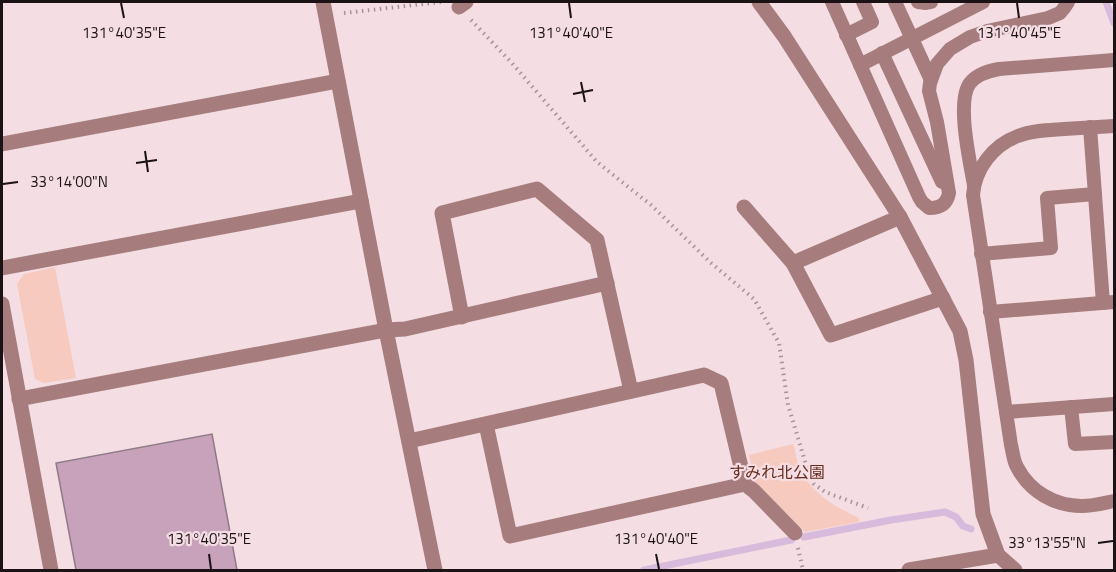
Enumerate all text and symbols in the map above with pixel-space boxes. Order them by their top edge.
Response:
text: 131°40'35"E [82,21,166,44]
text: 131°40'40"E [529,21,613,44]
text: 131°40'45"E [977,21,1061,44]
text: 33°14'00"N [30,170,108,193]
park label: すみれ北公園 [729,460,825,484]
text: 131°40'35"E [167,527,251,550]
text: 131°40'40"E [614,527,698,550]
text: 33°13'55"N [1008,531,1086,554]

